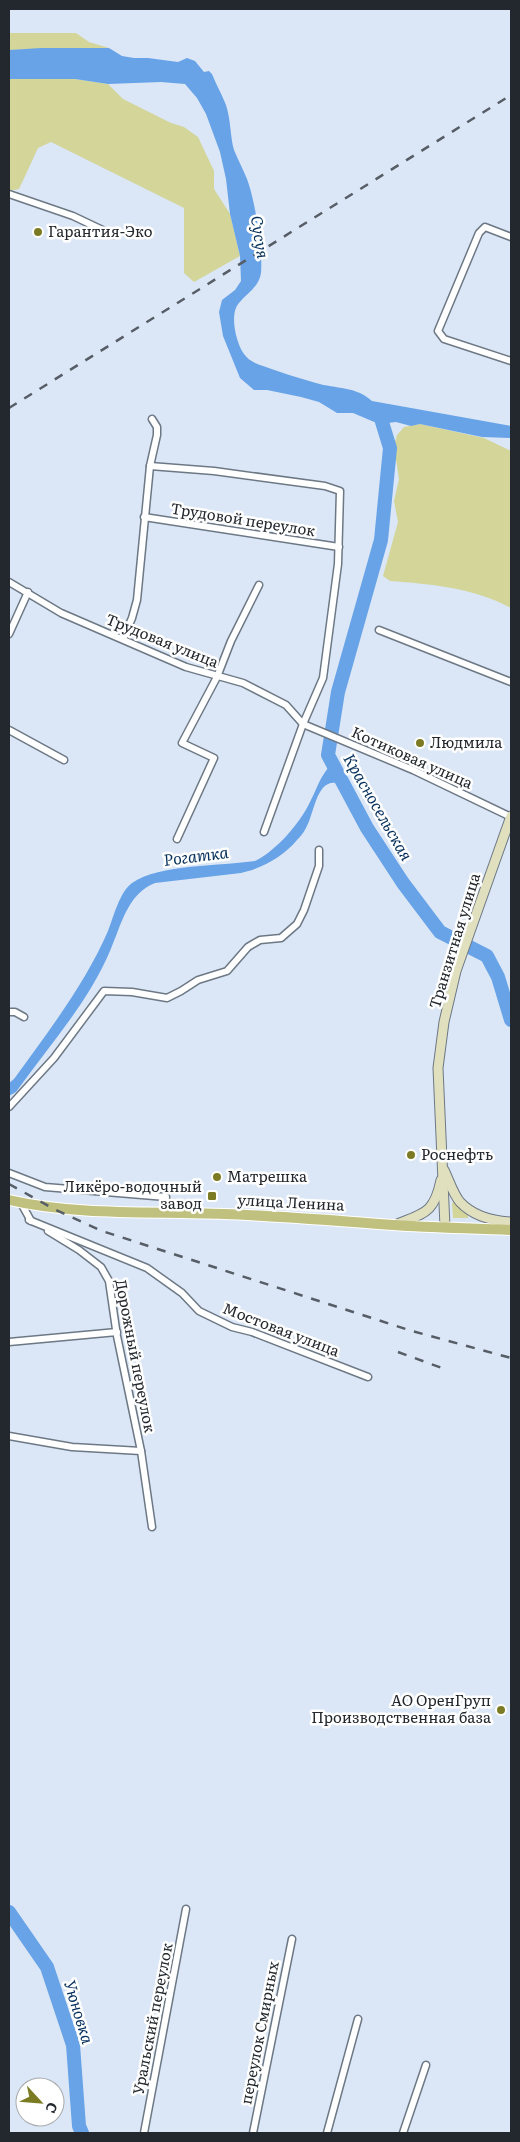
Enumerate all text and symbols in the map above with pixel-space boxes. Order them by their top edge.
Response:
water label: Сусуя [246,214,276,261]
place label: Гарантия-Эко [48,219,153,242]
marker: Гарантия-Эко [32,226,44,238]
street label: Трудовой переулок [169,496,317,541]
street label: Трудовая улица [103,606,223,673]
street label: Котиковая улица [348,720,478,794]
place label: Людмила [430,730,503,753]
marker: Людмила [414,737,426,749]
water label: Красносельская [338,749,420,865]
water label: Рогатка [162,839,231,871]
street label: Транзитная улица [422,869,485,1011]
place label: Роснефть [421,1142,493,1165]
marker: Роснефть [405,1149,417,1161]
place label: Матрешка [227,1164,308,1187]
marker: Матрешка [211,1171,223,1183]
place label: Ликёро-водочный завод [64,1174,202,1214]
street label: улица Ленина [237,1187,346,1216]
marker: Ликёро-водочный завод [206,1190,218,1202]
street label: Дорожный переулок [110,1277,163,1434]
street label: Мостовая улица [220,1296,344,1362]
place label: АО ОренГруп Производственная база [311,1688,492,1728]
marker: АО ОренГруп Производственная база [495,1704,507,1716]
street label: Уральский переулок [126,1941,178,2097]
street label: переулок Смирных [233,1959,284,2106]
water label: Уюновка [59,1977,101,2047]
north arrow [15,2077,65,2127]
text: С [41,2099,64,2117]

